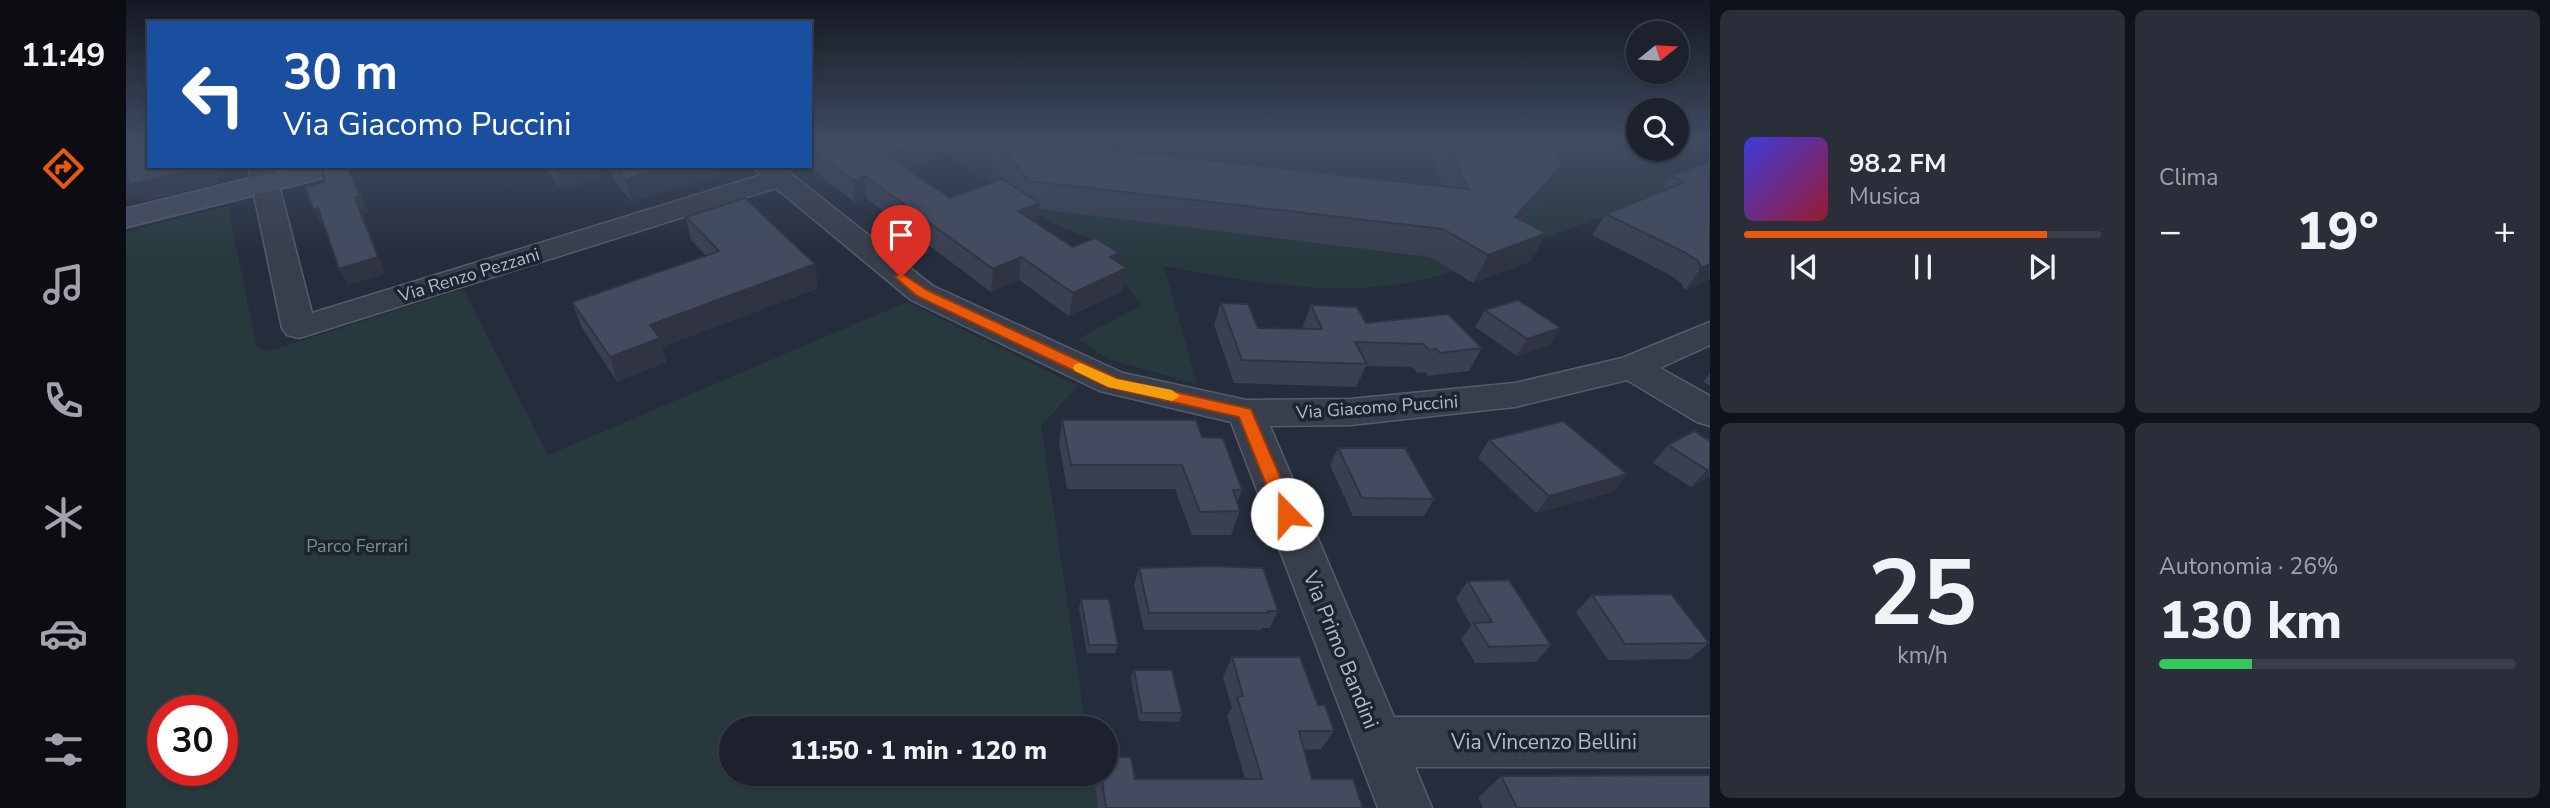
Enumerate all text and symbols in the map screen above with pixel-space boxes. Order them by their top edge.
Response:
north arrow [1626,21,1689,84]
map controls [1626,21,1689,161]
text: 11:49 [21,34,105,77]
text: 30 m [283,39,398,106]
icon: left [168,49,259,140]
button: search [1626,98,1689,161]
text: Via Giacomo Puccini [283,103,571,146]
icon: directions [39,144,88,193]
text: 98.2 FM [1849,146,1946,181]
text: Clima [2159,162,2219,193]
text: Musica [1849,181,1921,212]
text: 19° [2296,196,2379,267]
pin [871,205,931,277]
text: − [2159,206,2182,257]
text: + [2493,206,2516,257]
icon: arrive [882,216,920,254]
street label: Via Renzo Pezzani [395,242,542,308]
icon: previous [1785,248,1823,286]
icon: pause [1904,248,1942,286]
icon: next [2023,248,2061,286]
icon: music [39,260,88,309]
icon: phone [39,376,88,425]
street label: Via Giacomo Puccini [1294,389,1459,425]
position arrow [1250,477,1324,551]
icon: climate [39,493,88,542]
text: 25 [1868,532,1977,656]
park label: Parco Ferrari [306,534,408,558]
text: Autonomia · 26% [2159,551,2339,582]
street label: Via Primo Bandini [1296,566,1385,733]
text: 130 km [2159,585,2342,656]
icon: car [39,609,88,658]
text: km/h [1897,640,1948,671]
speed limit sign: 30 [147,695,238,786]
icon: filters [39,725,88,774]
street label: Via Vincenzo Bellini [1450,728,1637,756]
text: 11:50 · 1 min · 120 m [790,733,1047,768]

